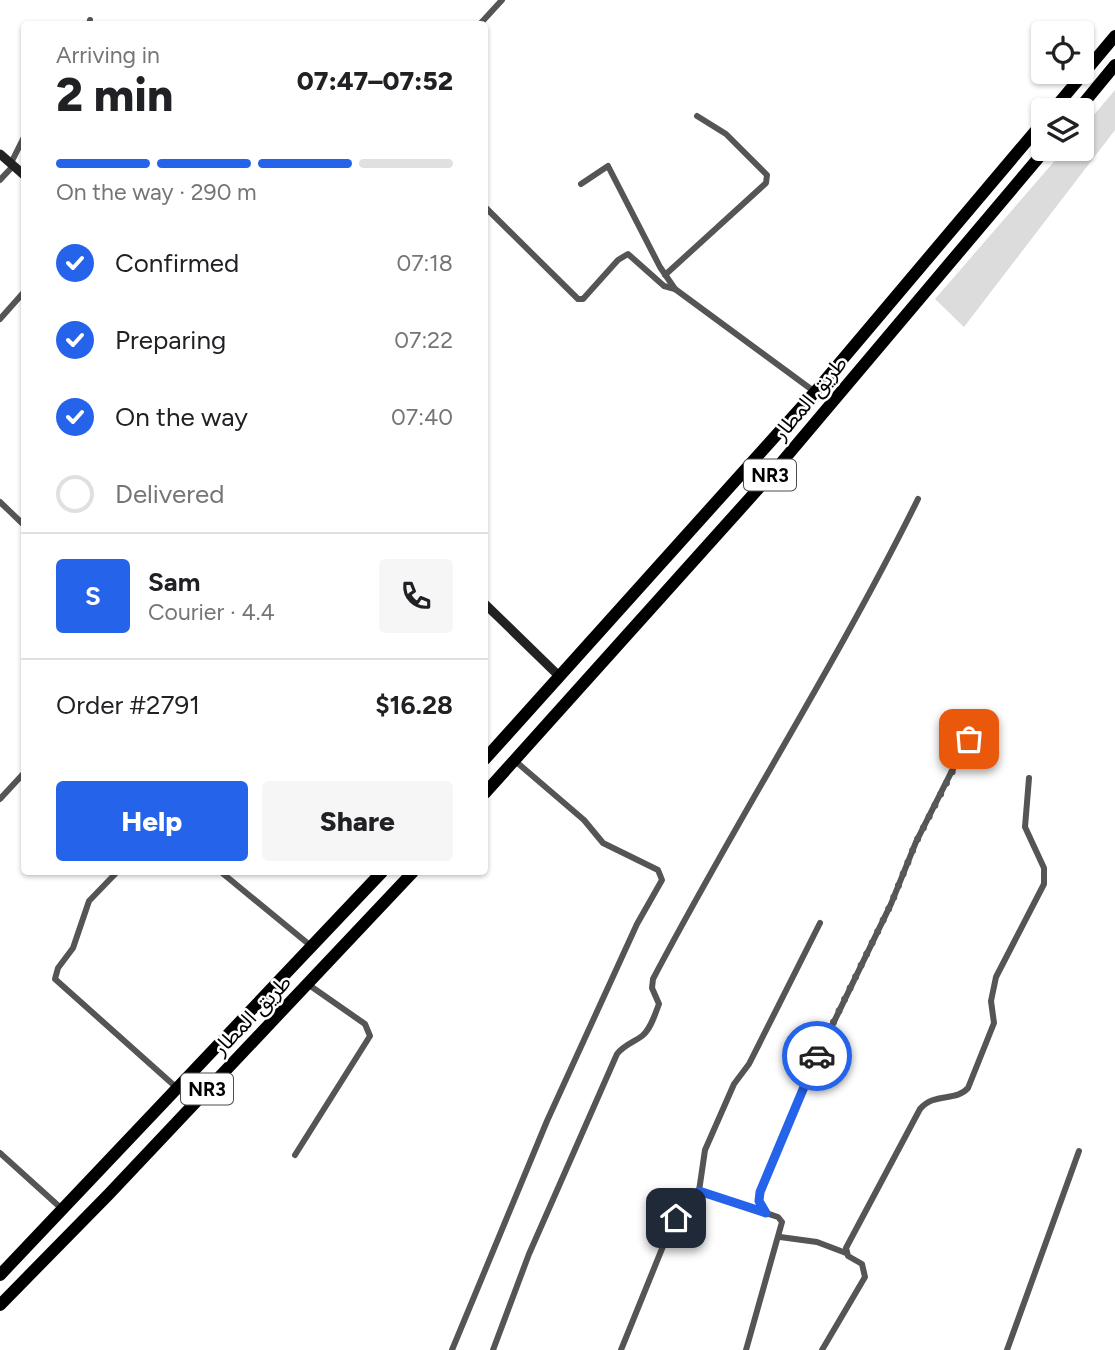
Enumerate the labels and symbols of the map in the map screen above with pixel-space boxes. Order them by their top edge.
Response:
street label: طريق المطار [767,351,853,446]
road number: NR3 [744,460,796,490]
pin [939,709,999,769]
street label: طريق المطار [207,969,297,1061]
courier [782,1021,852,1091]
road number: NR3 [181,1074,233,1105]
pin [646,1188,706,1248]

